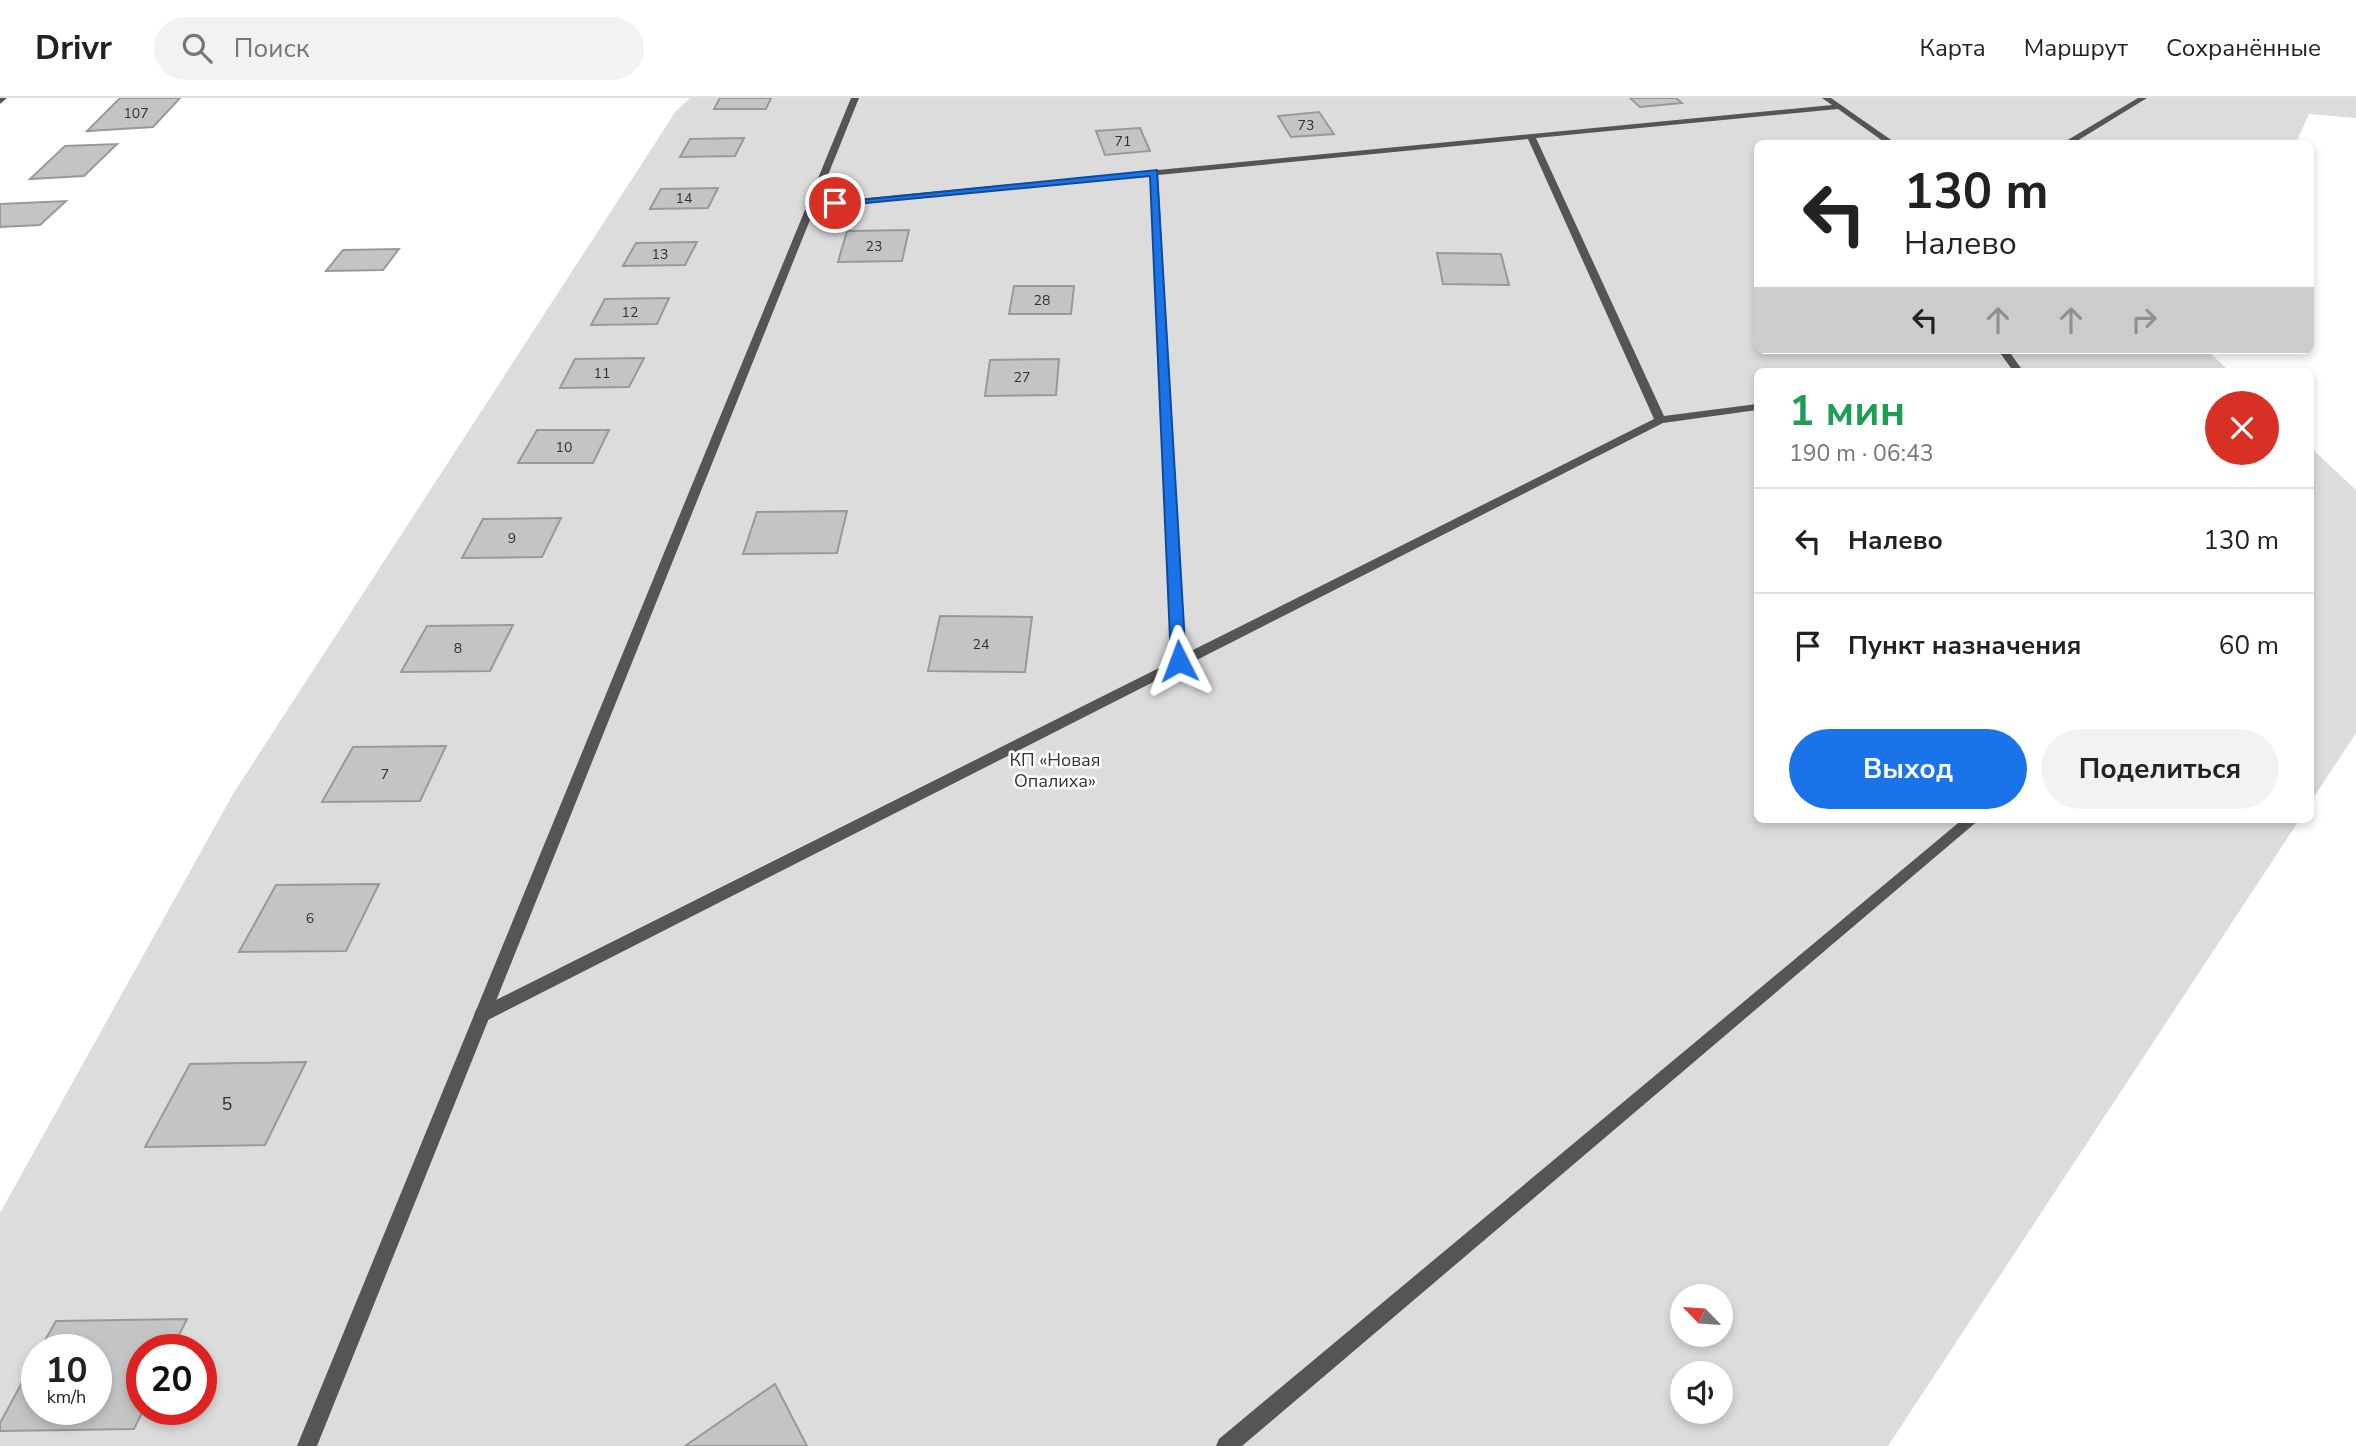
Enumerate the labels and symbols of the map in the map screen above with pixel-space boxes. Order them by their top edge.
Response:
house number: 107 [123,104,149,123]
house number: 73 [1298,116,1314,135]
house number: 71 [1115,132,1131,151]
pin [805,173,865,233]
house number: 14 [676,189,692,208]
house number: 23 [866,237,882,256]
house number: 13 [652,245,668,264]
house number: 28 [1034,291,1050,310]
house number: 12 [622,303,638,322]
house number: 11 [594,364,610,383]
house number: 27 [1014,368,1030,387]
house number: 10 [556,438,572,457]
house number: 9 [508,529,516,548]
position arrow [1142,624,1216,698]
house number: 24 [973,635,989,654]
house number: 8 [454,639,462,658]
park label: КП «Новая Опалиха» [1010,748,1100,793]
house number: 7 [381,765,389,784]
house number: 6 [306,909,314,928]
house number: 5 [222,1092,232,1116]
north arrow [1670,1284,1732,1348]
speed limit sign: 20 [126,1334,217,1425]

